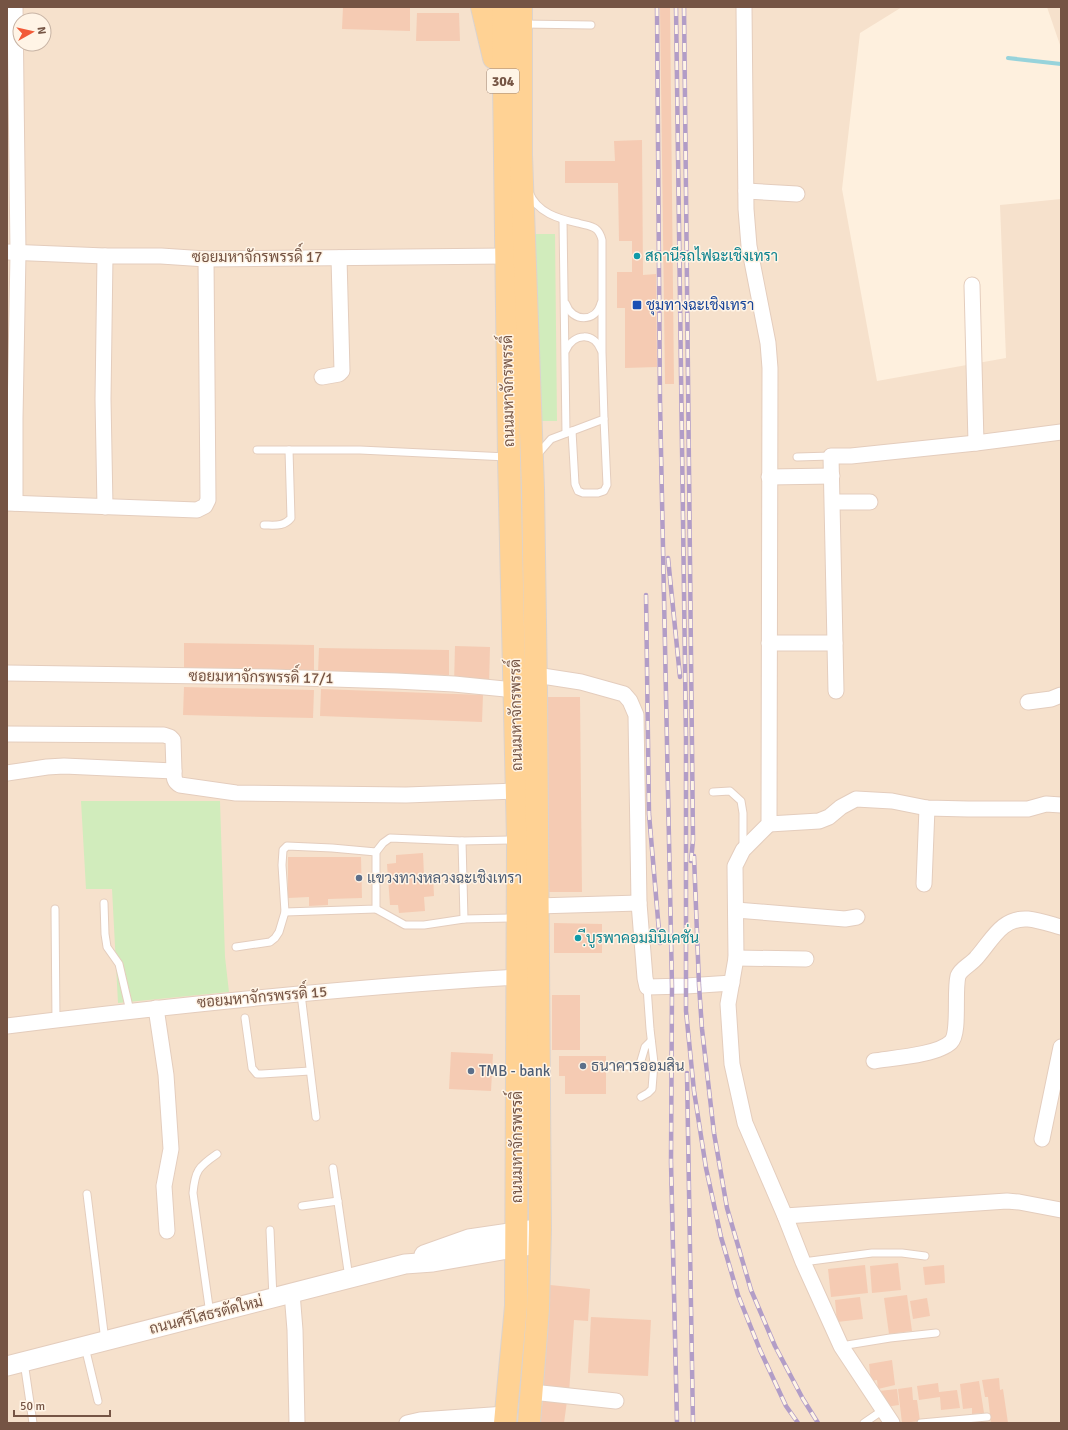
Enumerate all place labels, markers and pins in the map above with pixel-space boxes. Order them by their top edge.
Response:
place label: สถานีรถไฟฉะเชิงเทรา [645,246,778,265]
marker: สถานีรถไฟฉะเชิงเทรา [632,251,642,261]
place label: ชุมทางฉะเชิงเทรา [646,296,754,316]
marker: ชุมทางฉะเชิงเทรา [631,299,643,311]
place label: แขวงทางหลวงฉะเชิงเทรา [367,869,522,887]
marker: แขวงทางหลวงฉะเชิงเทรา [354,873,364,883]
place label: ฺีบูรพาคอมมินิเคชั่น [578,923,699,948]
marker: ฺีบูรพาคอมมินิเคชั่น [573,933,583,943]
place label: ธนาคารออมสิน [591,1057,685,1075]
marker: ธนาคารออมสิน [578,1061,588,1071]
place label: TMB - bank [479,1062,551,1080]
marker: TMB - bank [466,1066,476,1076]

